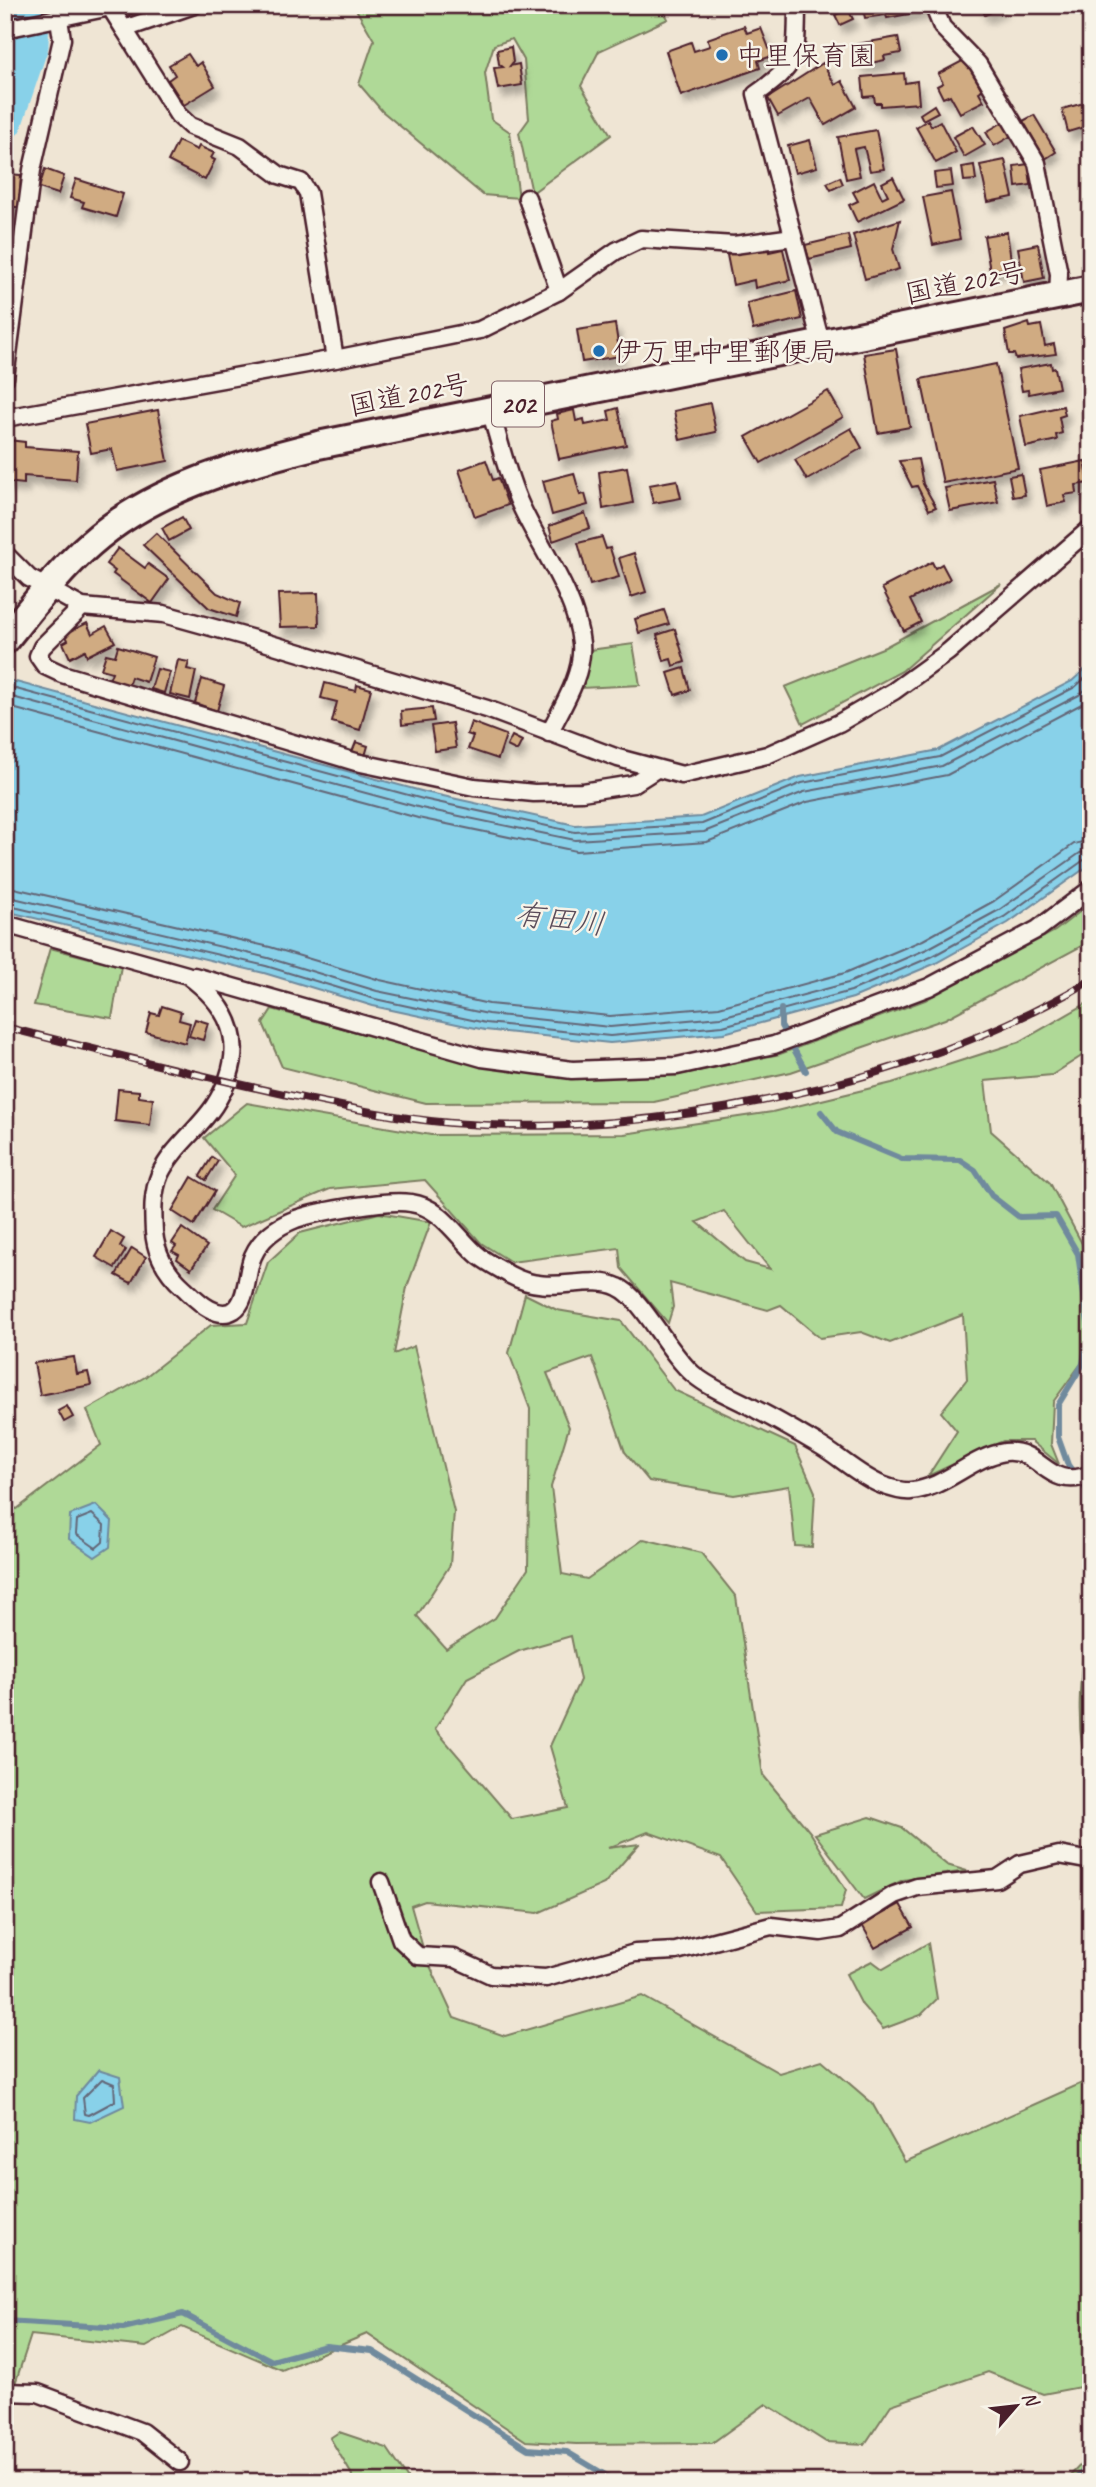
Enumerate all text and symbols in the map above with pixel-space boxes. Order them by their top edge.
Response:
place label: 中里保育園 [736,38,876,73]
marker: 中里保育園 [714,47,730,63]
street label: 国道202号 [902,254,1028,311]
place label: 伊万里中里郵便局 [613,334,837,369]
marker: 伊万里中里郵便局 [591,343,607,359]
street label: 国道202号 [346,366,472,423]
road number: 202 [492,382,544,426]
water label: 有田川 [513,895,607,943]
north arrow [981,2372,1050,2442]
text: N [1017,2388,1045,2412]

